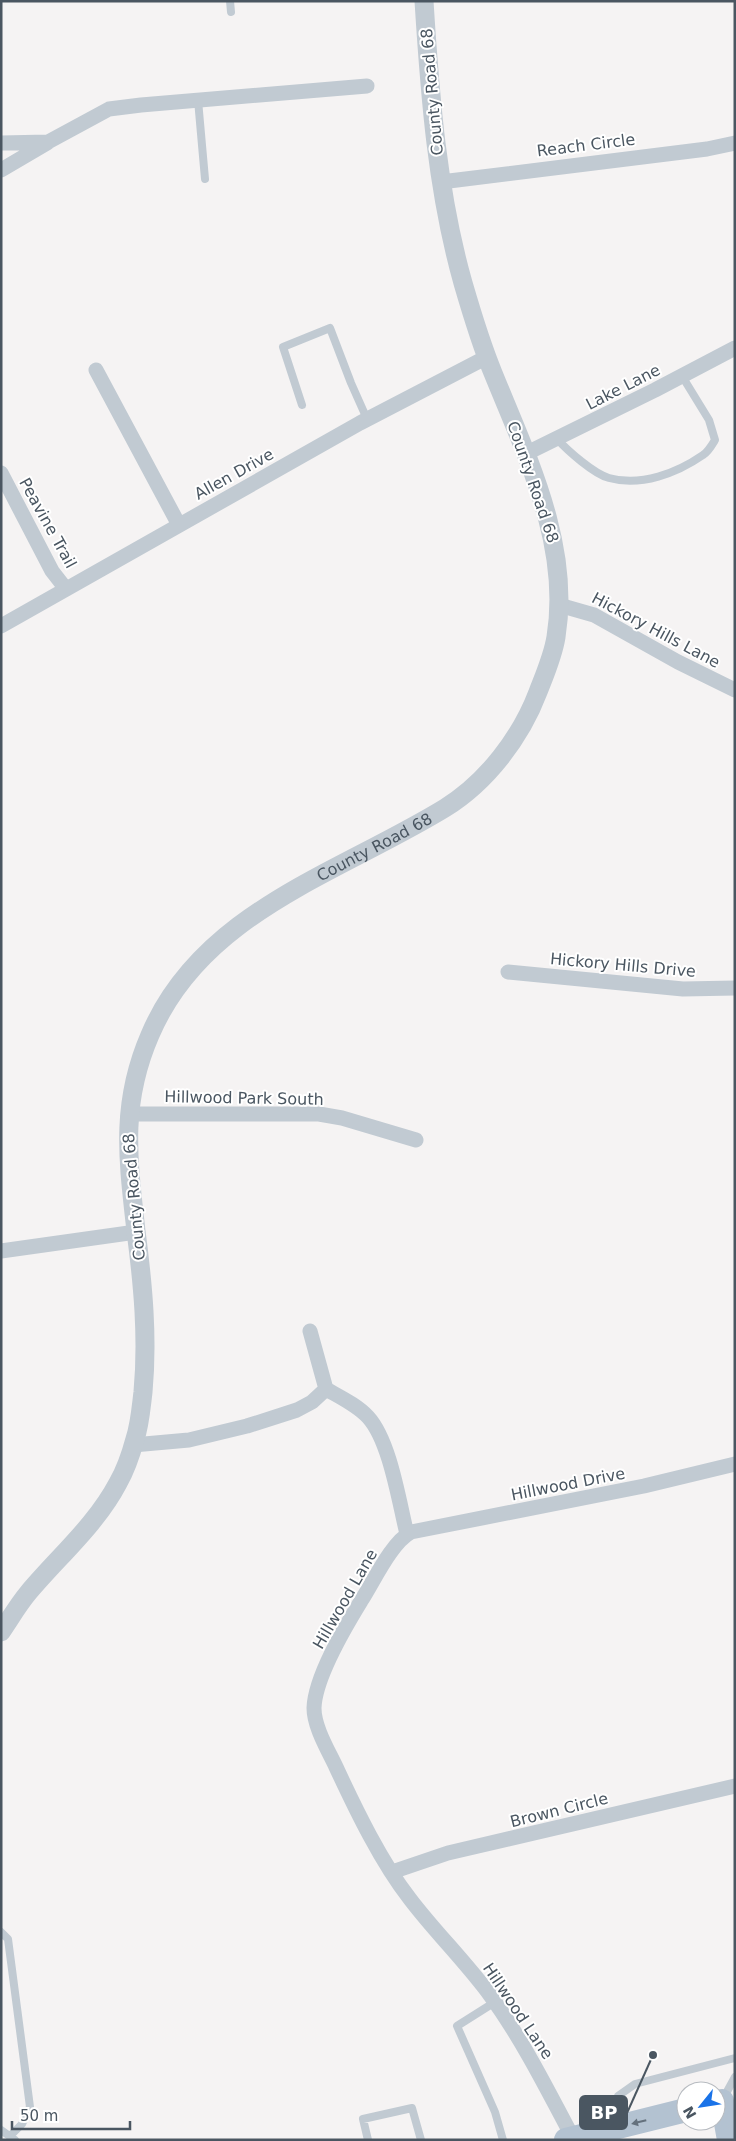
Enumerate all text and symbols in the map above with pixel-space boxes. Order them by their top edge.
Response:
street label: County Road 68 [417,28,447,156]
street label: Reach Circle [536,130,636,160]
street label: Lake Lane [583,360,663,414]
street label: County Road 68 [503,419,563,545]
street label: Allen Drive [191,444,277,504]
street label: Peavine Trail [15,474,81,572]
street label: Hickory Hills Lane [589,588,723,672]
street label: County Road 68 [313,808,435,885]
street label: Hickory Hills Drive [549,949,697,981]
street label: Hillwood Park South [164,1087,324,1109]
street label: County Road 68 [119,1133,149,1261]
street label: Hillwood Drive [509,1464,627,1504]
street label: Hillwood Lane [309,1546,381,1652]
street label: Brown Circle [508,1789,610,1831]
street label: Hillwood Lane [479,1959,557,2063]
north arrow [676,2081,726,2131]
callout: BP [580,2096,627,2129]
scale bar [12,2098,130,2130]
text: BP [591,2102,617,2123]
text: N [680,2103,700,2122]
text: 50 m [20,2107,58,2125]
one-way arrow [631,2118,646,2126]

